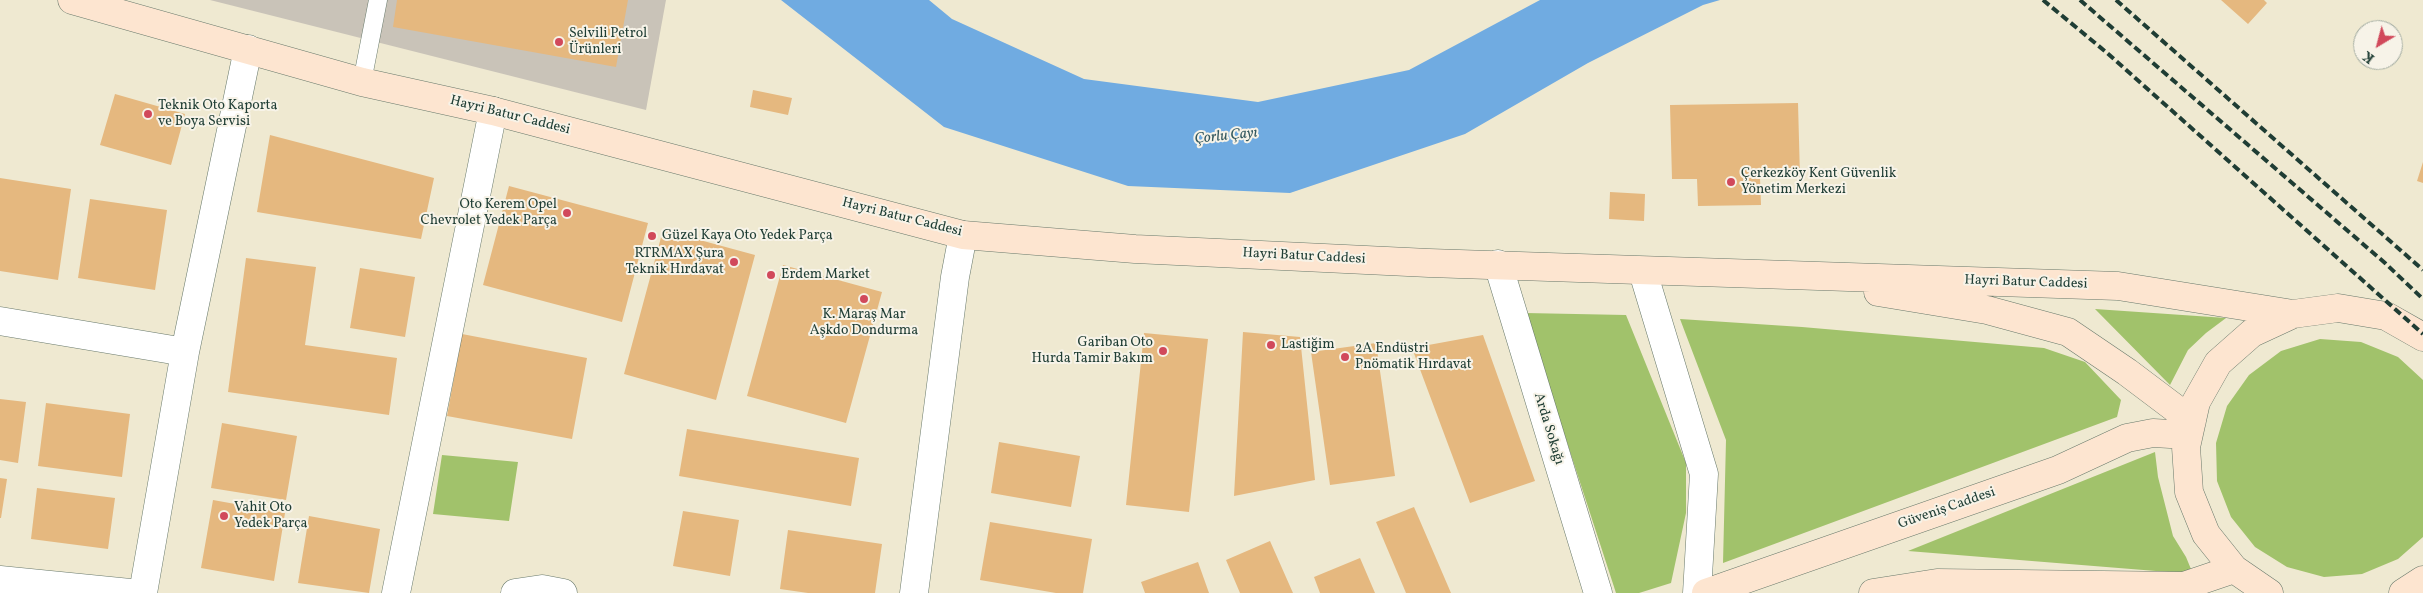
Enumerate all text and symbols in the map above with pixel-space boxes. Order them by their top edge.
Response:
north arrow [2353,20,2403,70]
place label: Selvili Petrol Ürünleri [569,26,647,58]
marker: Selvili Petrol Ürünleri [553,36,565,48]
text: K [2360,46,2379,67]
street label: Hayri Batur Caddesi [448,93,572,139]
place label: Teknik Oto Kaporta ve Boya Servisi [158,98,277,130]
marker: Teknik Oto Kaporta ve Boya Servisi [142,108,154,120]
water label: Çorlu Çayı [1194,125,1258,149]
place label: Çerkezköy Kent Güvenlik Yönetim Merkezi [1741,166,1896,198]
marker: Çerkezköy Kent Güvenlik Yönetim Merkezi [1725,176,1737,188]
street label: Hayri Batur Caddesi [840,195,964,241]
place label: Oto Kerem Opel Chevrolet Yedek Parça [421,197,557,230]
marker: Oto Kerem Opel Chevrolet Yedek Parça [561,207,573,219]
place label: Güzel Kaya Oto Yedek Parça [662,228,833,244]
marker: Güzel Kaya Oto Yedek Parça [646,230,658,242]
street label: Hayri Batur Caddesi [1242,245,1366,269]
place label: RTRMAX Şura Teknik Hırdavat [625,246,724,278]
marker: RTRMAX Şura Teknik Hırdavat [728,256,740,268]
place label: Erdem Market [781,267,870,283]
marker: Erdem Market [765,269,777,281]
street label: Hayri Batur Caddesi [1964,272,2088,294]
marker: K. Maraş Mar Aşkdo Dondurma [858,293,870,305]
place label: K. Maraş Mar Aşkdo Dondurma [810,307,918,340]
place label: Gariban Oto Hurda Tamir Bakım [1032,335,1153,368]
place label: Lastiğim [1281,337,1335,353]
marker: Lastiğim [1265,339,1277,351]
place label: 2A Endüstri Pnömatik Hırdavat [1355,341,1472,374]
marker: Gariban Oto Hurda Tamir Bakım [1157,345,1169,357]
marker: 2A Endüstri Pnömatik Hırdavat [1339,351,1351,363]
street label: Arda Sokağı [1529,391,1567,467]
street label: Güveniş Caddesi [1896,485,1998,533]
place label: Vahit Oto Yedek Parça [234,500,307,532]
marker: Vahit Oto Yedek Parça [218,510,230,522]

